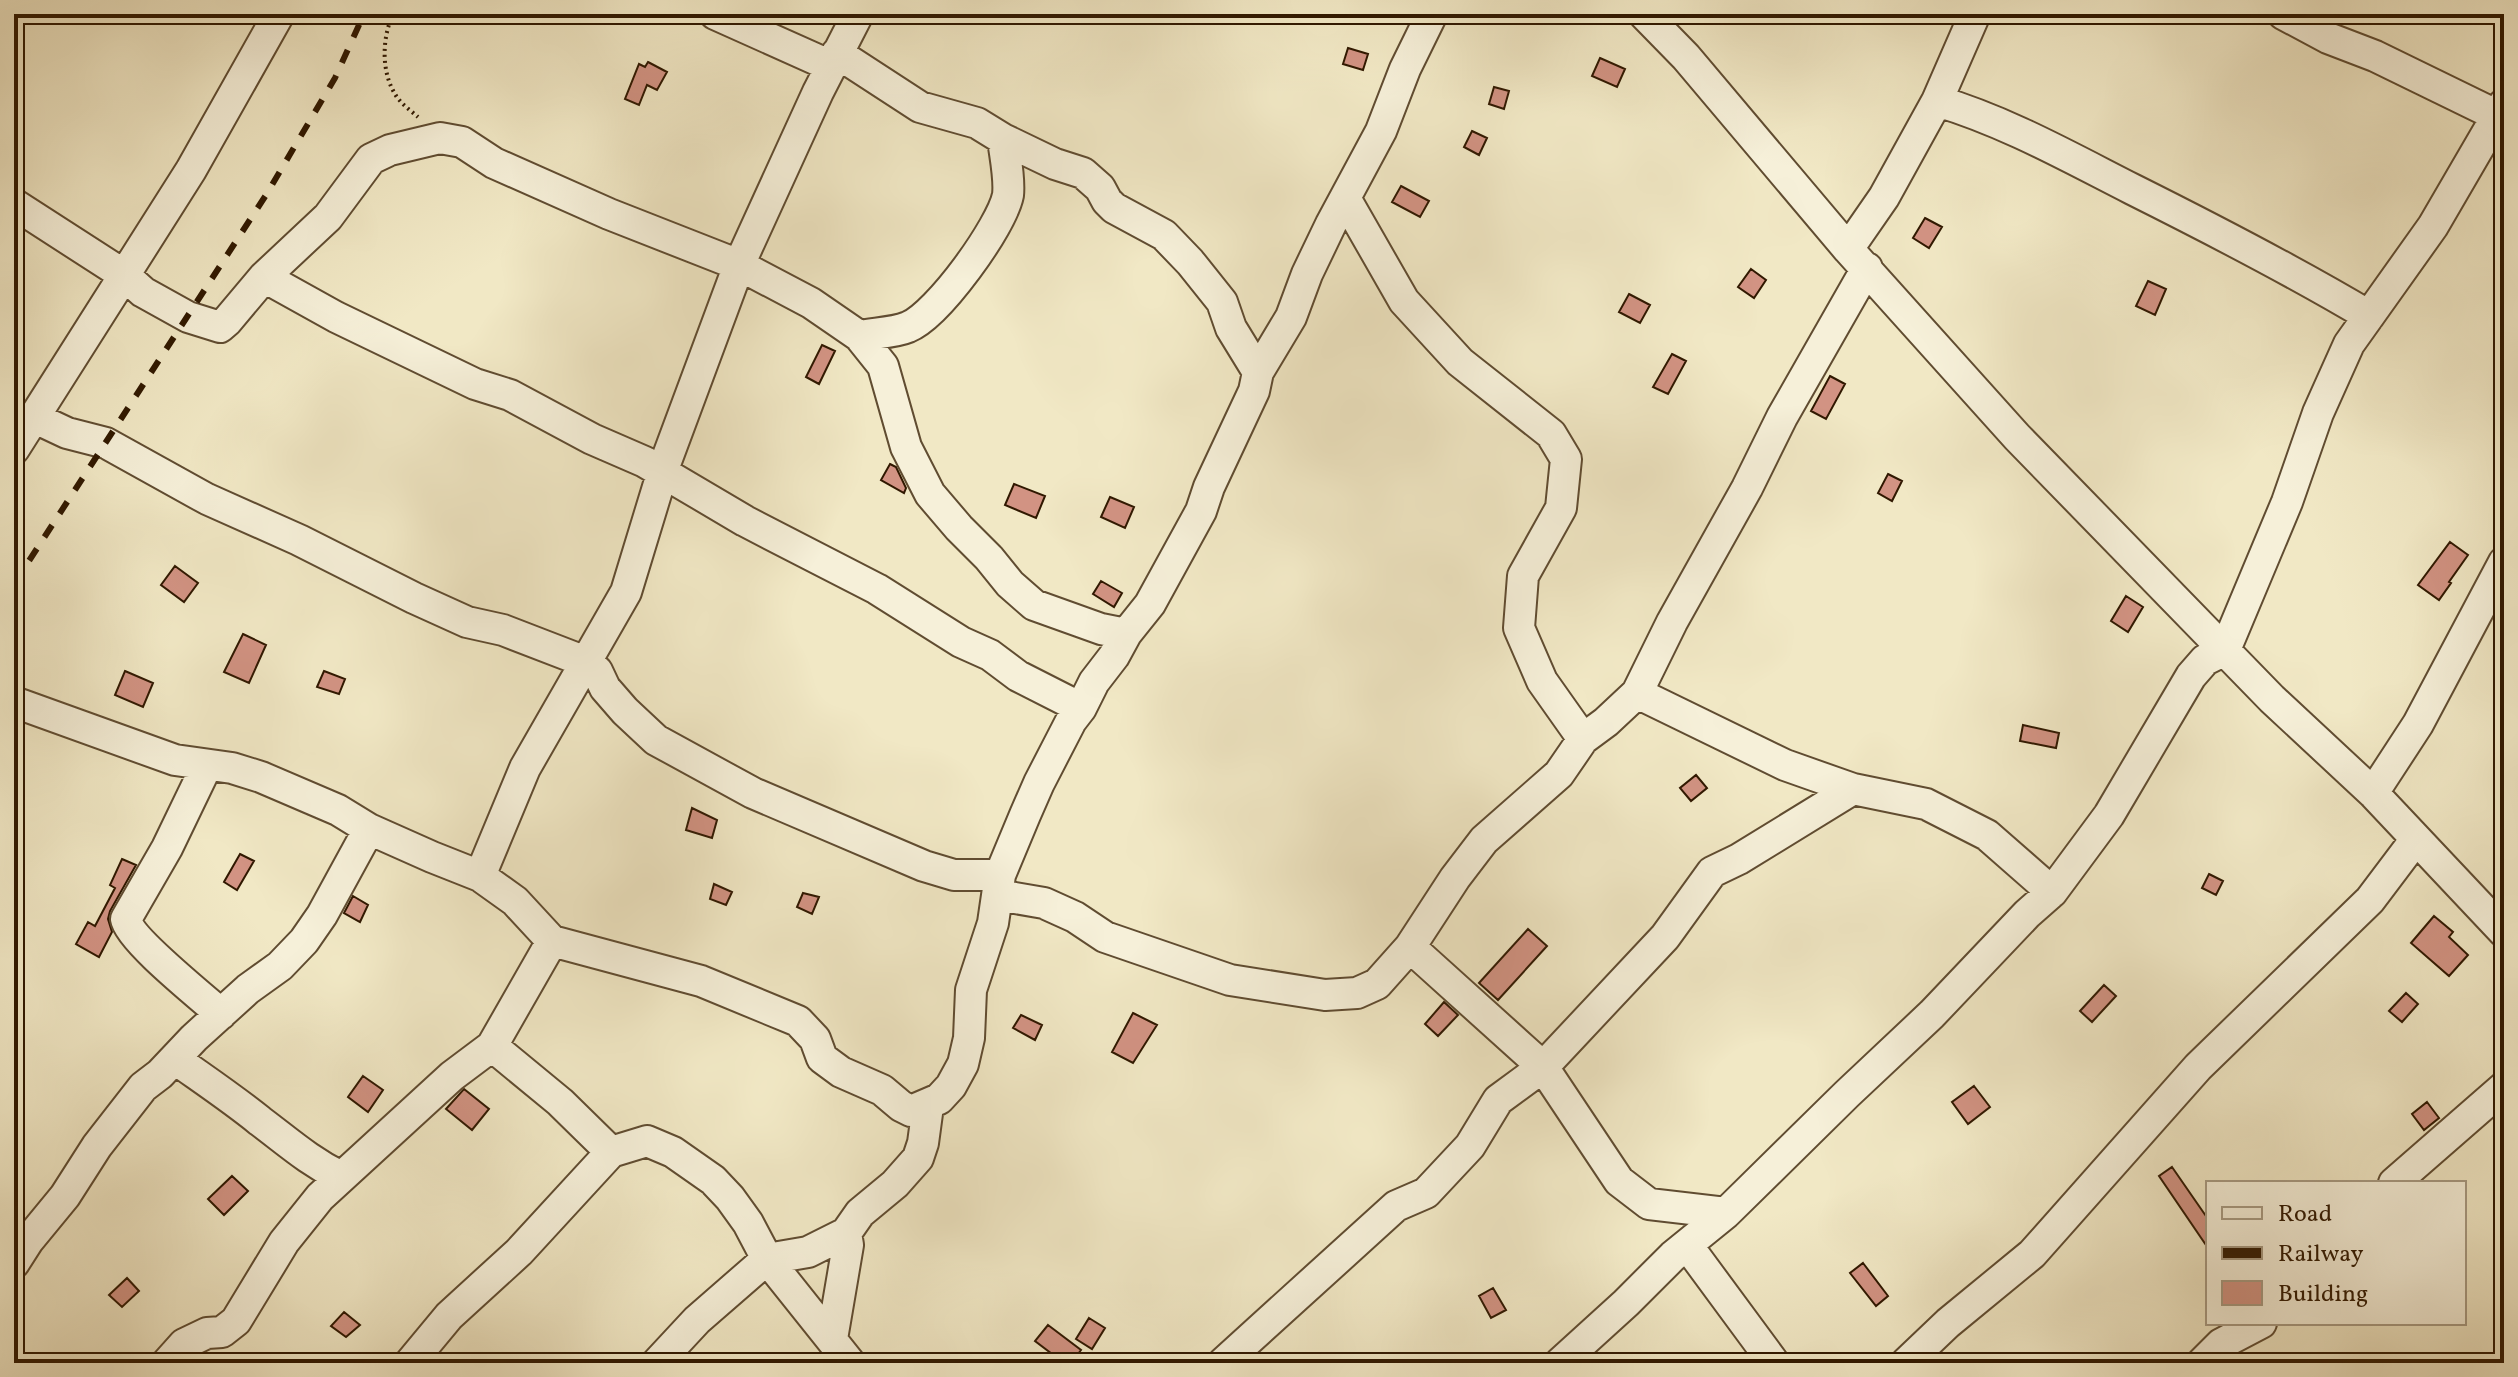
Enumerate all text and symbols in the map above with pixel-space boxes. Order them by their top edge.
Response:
legend [2206,1181,2466,1325]
text: Road [2278,1198,2332,1232]
text: Railway [2278,1238,2364,1272]
text: Building [2278,1278,2368,1312]

